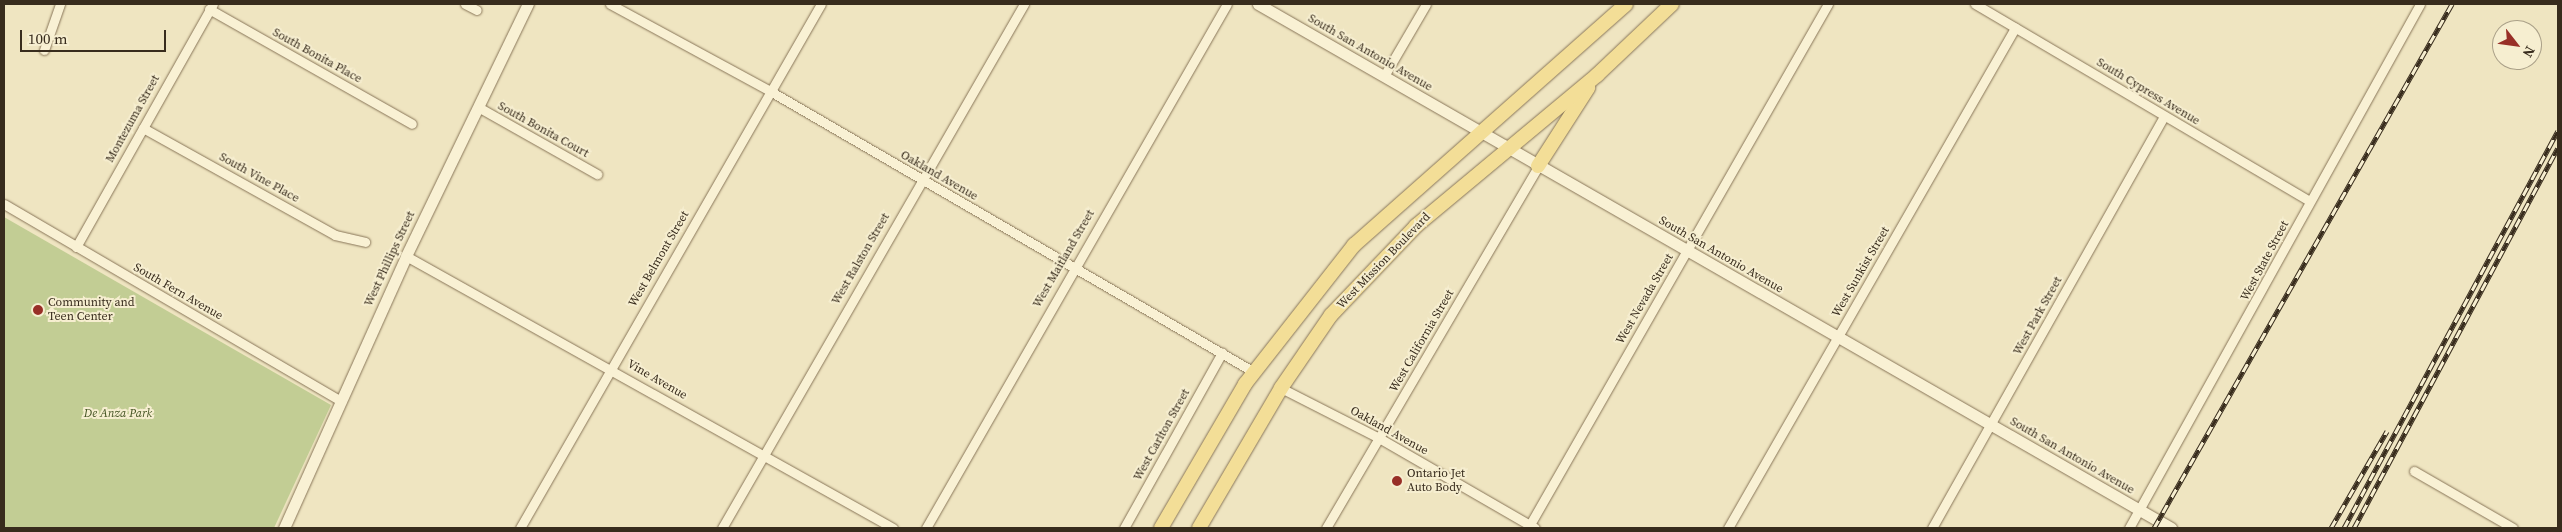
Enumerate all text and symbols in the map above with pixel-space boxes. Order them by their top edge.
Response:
street label: South San Antonio Avenue [1305,11,1435,95]
scale bar [22,20,169,52]
north arrow [2492,20,2542,70]
street label: South Bonita Place [270,25,364,87]
text: 100 m [28,28,68,49]
text: N [2518,43,2540,61]
street label: South Cypress Avenue [2094,55,2202,129]
street label: Montezuma Street [103,73,163,165]
street label: South Bonita Court [495,99,591,161]
street label: Oakland Avenue [898,148,980,204]
street label: South Vine Place [216,150,302,206]
street label: West Maitland Street [1030,208,1098,310]
street label: West Phillips Street [362,209,418,309]
street label: West Belmont Street [626,209,692,309]
street label: West Mission Boulevard [1334,210,1434,312]
street label: West Ralston Street [829,211,893,307]
street label: South San Antonio Avenue [1656,213,1786,297]
street label: West State Street [2238,219,2292,303]
street label: West Sunkist Street [1829,224,1893,320]
street label: West Nevada Street [1613,251,1677,347]
street label: South Fern Avenue [131,261,225,323]
street label: West Park Street [2011,274,2065,358]
street label: West California Street [1387,287,1457,395]
place label: Community and Teen Center [48,296,135,324]
marker: Community and Teen Center [32,304,44,316]
street label: Vine Avenue [624,357,690,403]
street label: West Carlton Street [1131,387,1193,483]
street label: Oakland Avenue [1347,404,1431,458]
park label: De Anza Park [84,407,152,421]
street label: South San Antonio Avenue [2007,414,2137,498]
place label: Ontario Jet Auto Body [1407,467,1465,495]
marker: Ontario Jet Auto Body [1391,475,1403,487]

